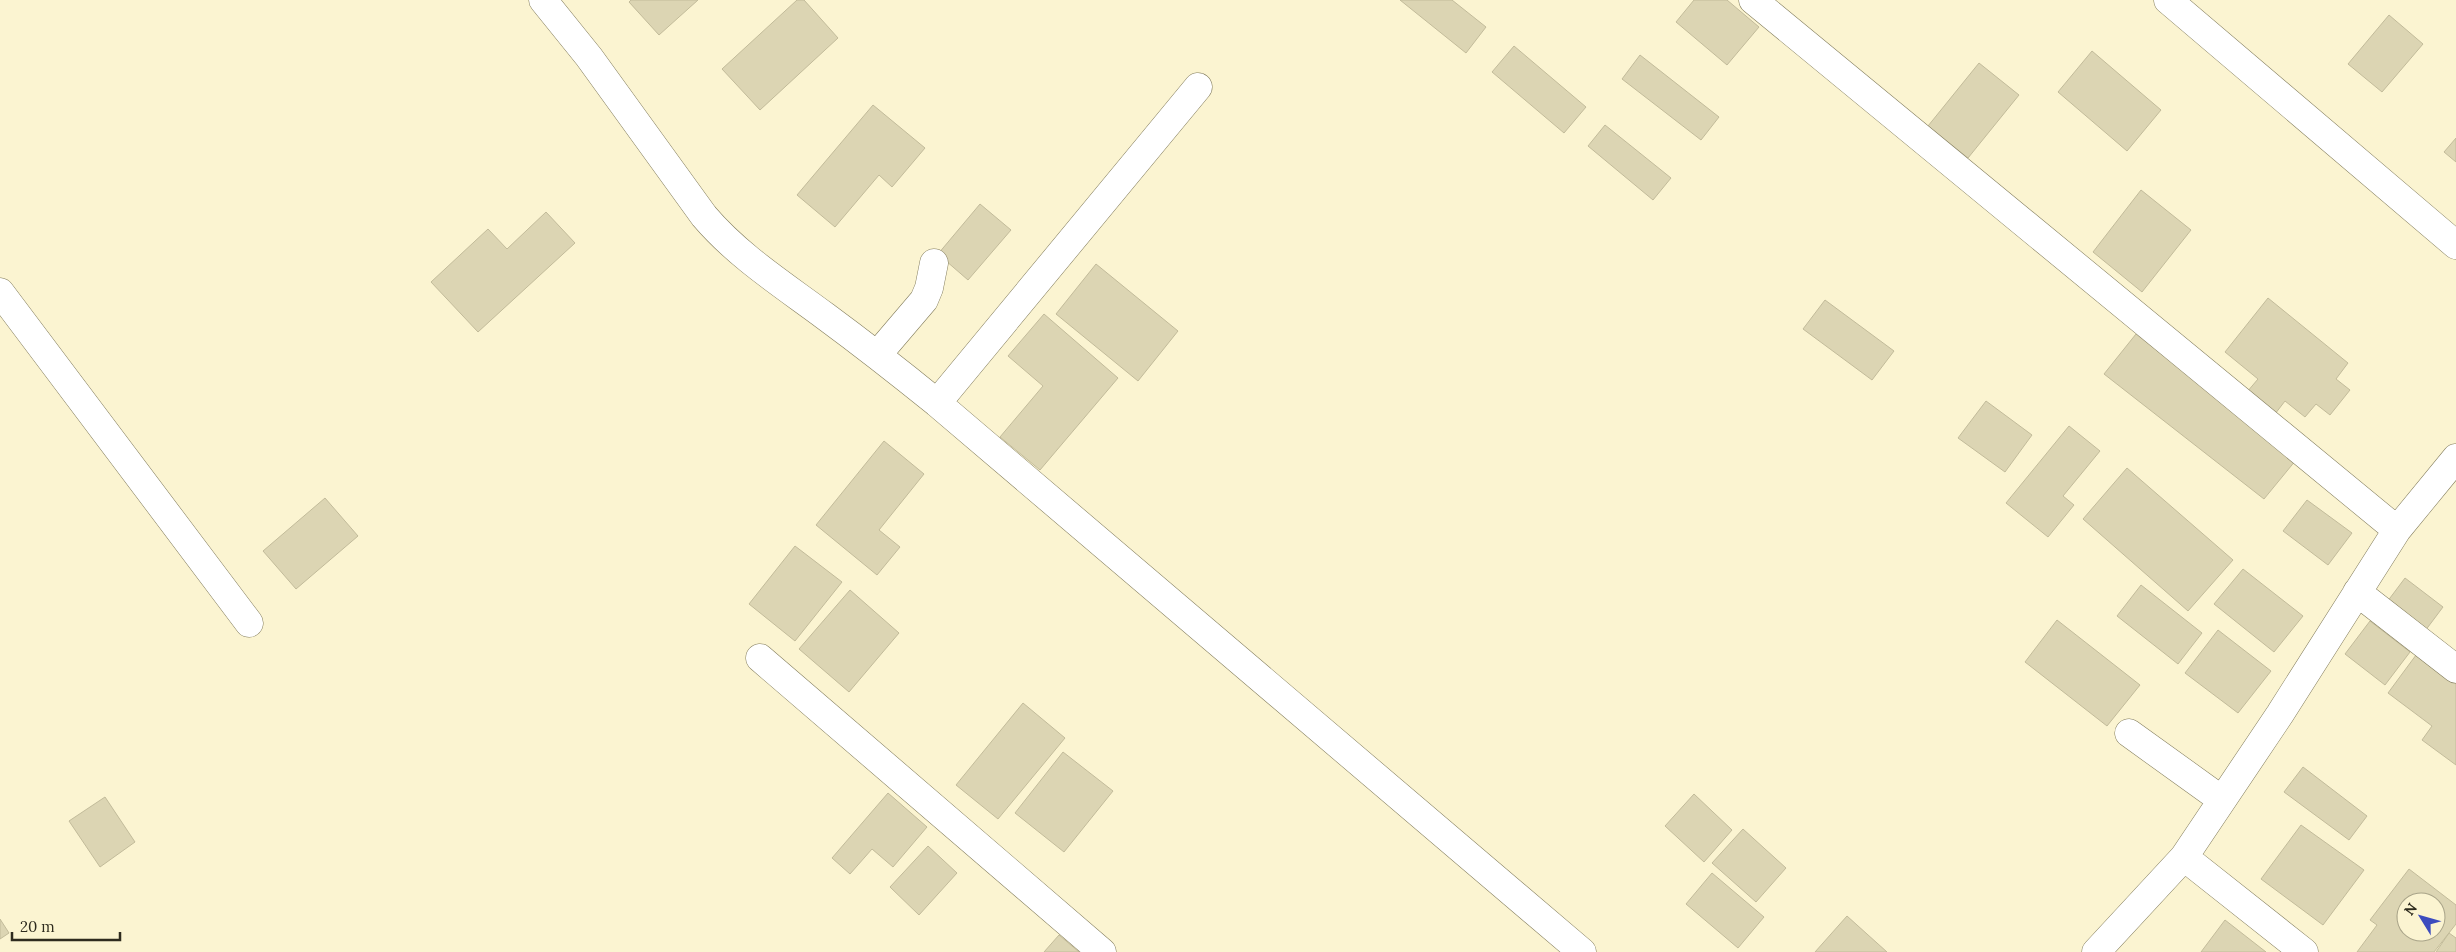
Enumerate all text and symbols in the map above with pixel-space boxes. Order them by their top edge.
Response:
north arrow [2396,892,2446,942]
text: N [2400,899,2421,919]
scale bar [12,910,120,942]
text: 20 m [20,917,55,936]

